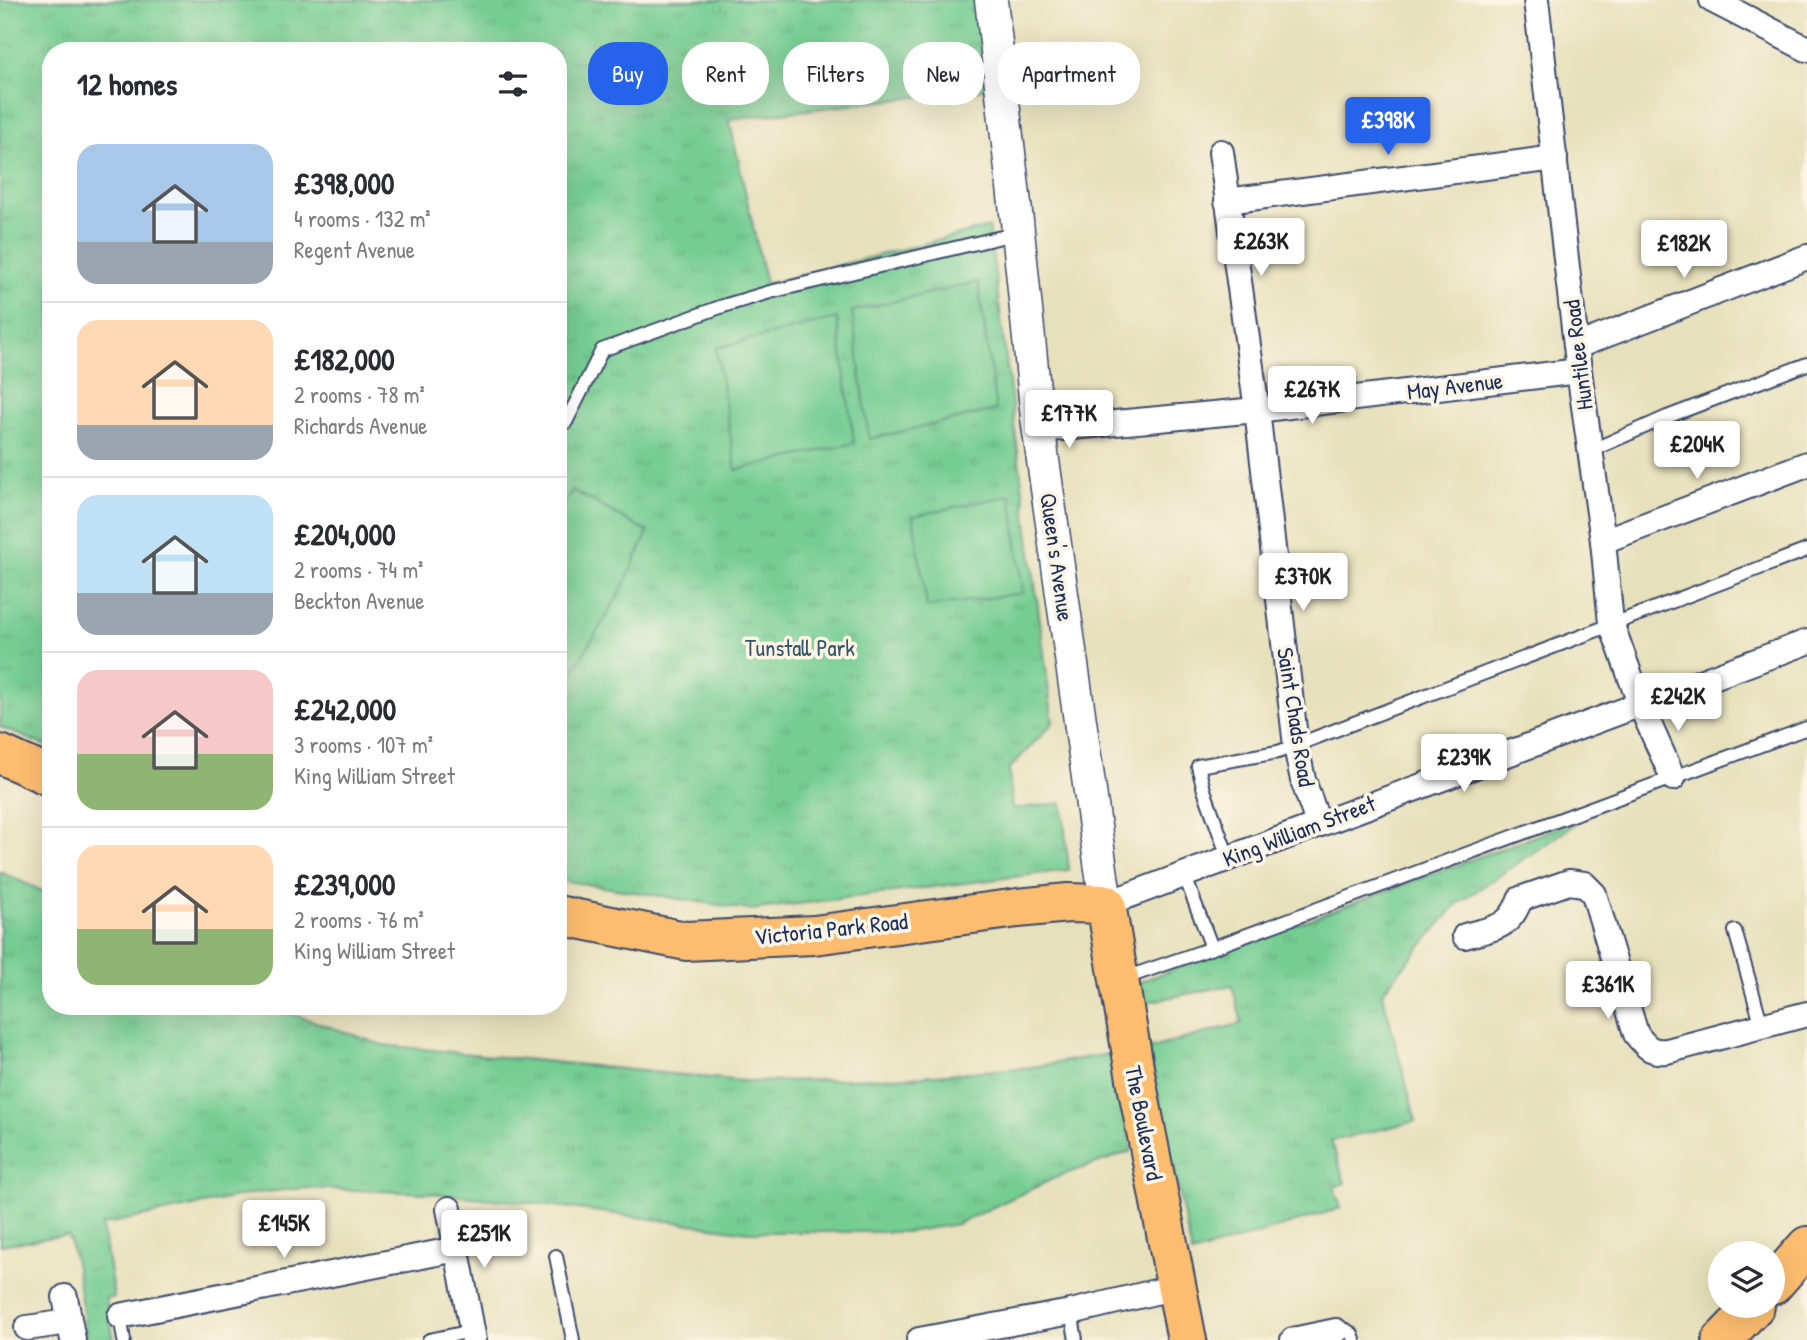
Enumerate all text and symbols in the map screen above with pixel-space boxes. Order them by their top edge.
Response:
chip: Buy [588,42,668,105]
chip: Rent [682,42,769,105]
chip: Filters [783,42,889,105]
chip: New [903,42,984,105]
chip: Apartment [998,42,1140,105]
text: 12 homes [77,64,177,104]
icon: filters [494,65,532,103]
pin: £398K [1339,97,1437,157]
text: £398K [1361,104,1415,135]
text: £398,000 [294,163,394,203]
icon: home [133,172,217,256]
text: 4 rooms · 132 m² [294,203,431,234]
pin: £263K [1212,218,1310,278]
pin: £182K [1635,220,1733,280]
text: £263K [1234,225,1288,256]
text: £182K [1657,227,1711,258]
text: Regent Avenue [294,234,415,265]
street label: Huntilee Road [1555,298,1600,412]
text: £182,000 [294,339,395,379]
icon: home [133,348,217,432]
street label: May Avenue [1405,364,1505,407]
pin: £267K [1263,366,1361,426]
text: £267K [1284,373,1340,404]
text: 2 rooms · 78 m² [294,379,425,410]
pin: £177K [1020,391,1118,450]
text: £177K [1041,397,1097,428]
text: Richards Avenue [294,410,428,441]
pin: £204K [1648,421,1746,481]
text: £204K [1670,428,1724,459]
street label: Queen's Avenue [1033,491,1082,623]
text: £204,000 [294,514,396,554]
icon: home [133,523,217,607]
text: 2 rooms · 74 m² [294,554,423,585]
pin: £370K [1254,554,1352,613]
text: £370K [1275,560,1331,591]
text: Beckton Avenue [294,585,424,616]
park label: Tunstall Park [745,632,855,663]
street label: Saint Chads Road [1270,645,1323,789]
pin: £242K [1629,674,1727,733]
text: £242K [1651,680,1705,711]
text: £242,000 [294,689,396,729]
icon: home [133,698,217,782]
text: 3 rooms · 107 m² [294,729,433,760]
pin: £239K [1415,734,1513,794]
text: £239K [1437,741,1491,772]
text: King William Street [294,760,455,791]
street label: King William Street [1218,787,1381,874]
text: £239,000 [294,864,395,904]
icon: home [133,873,217,957]
text: 2 rooms · 76 m² [294,904,424,935]
street label: Victoria Park Road [753,905,909,952]
text: King William Street [294,935,455,966]
pin: £361K [1559,962,1657,1021]
text: £361K [1582,968,1634,999]
street label: The Boulevard [1118,1063,1171,1183]
pin: £145K [235,1200,333,1260]
text: £145K [258,1207,310,1238]
pin: £251K [435,1210,533,1270]
text: £251K [457,1217,511,1248]
map controls [1708,1241,1785,1318]
button: layers [1708,1241,1785,1318]

